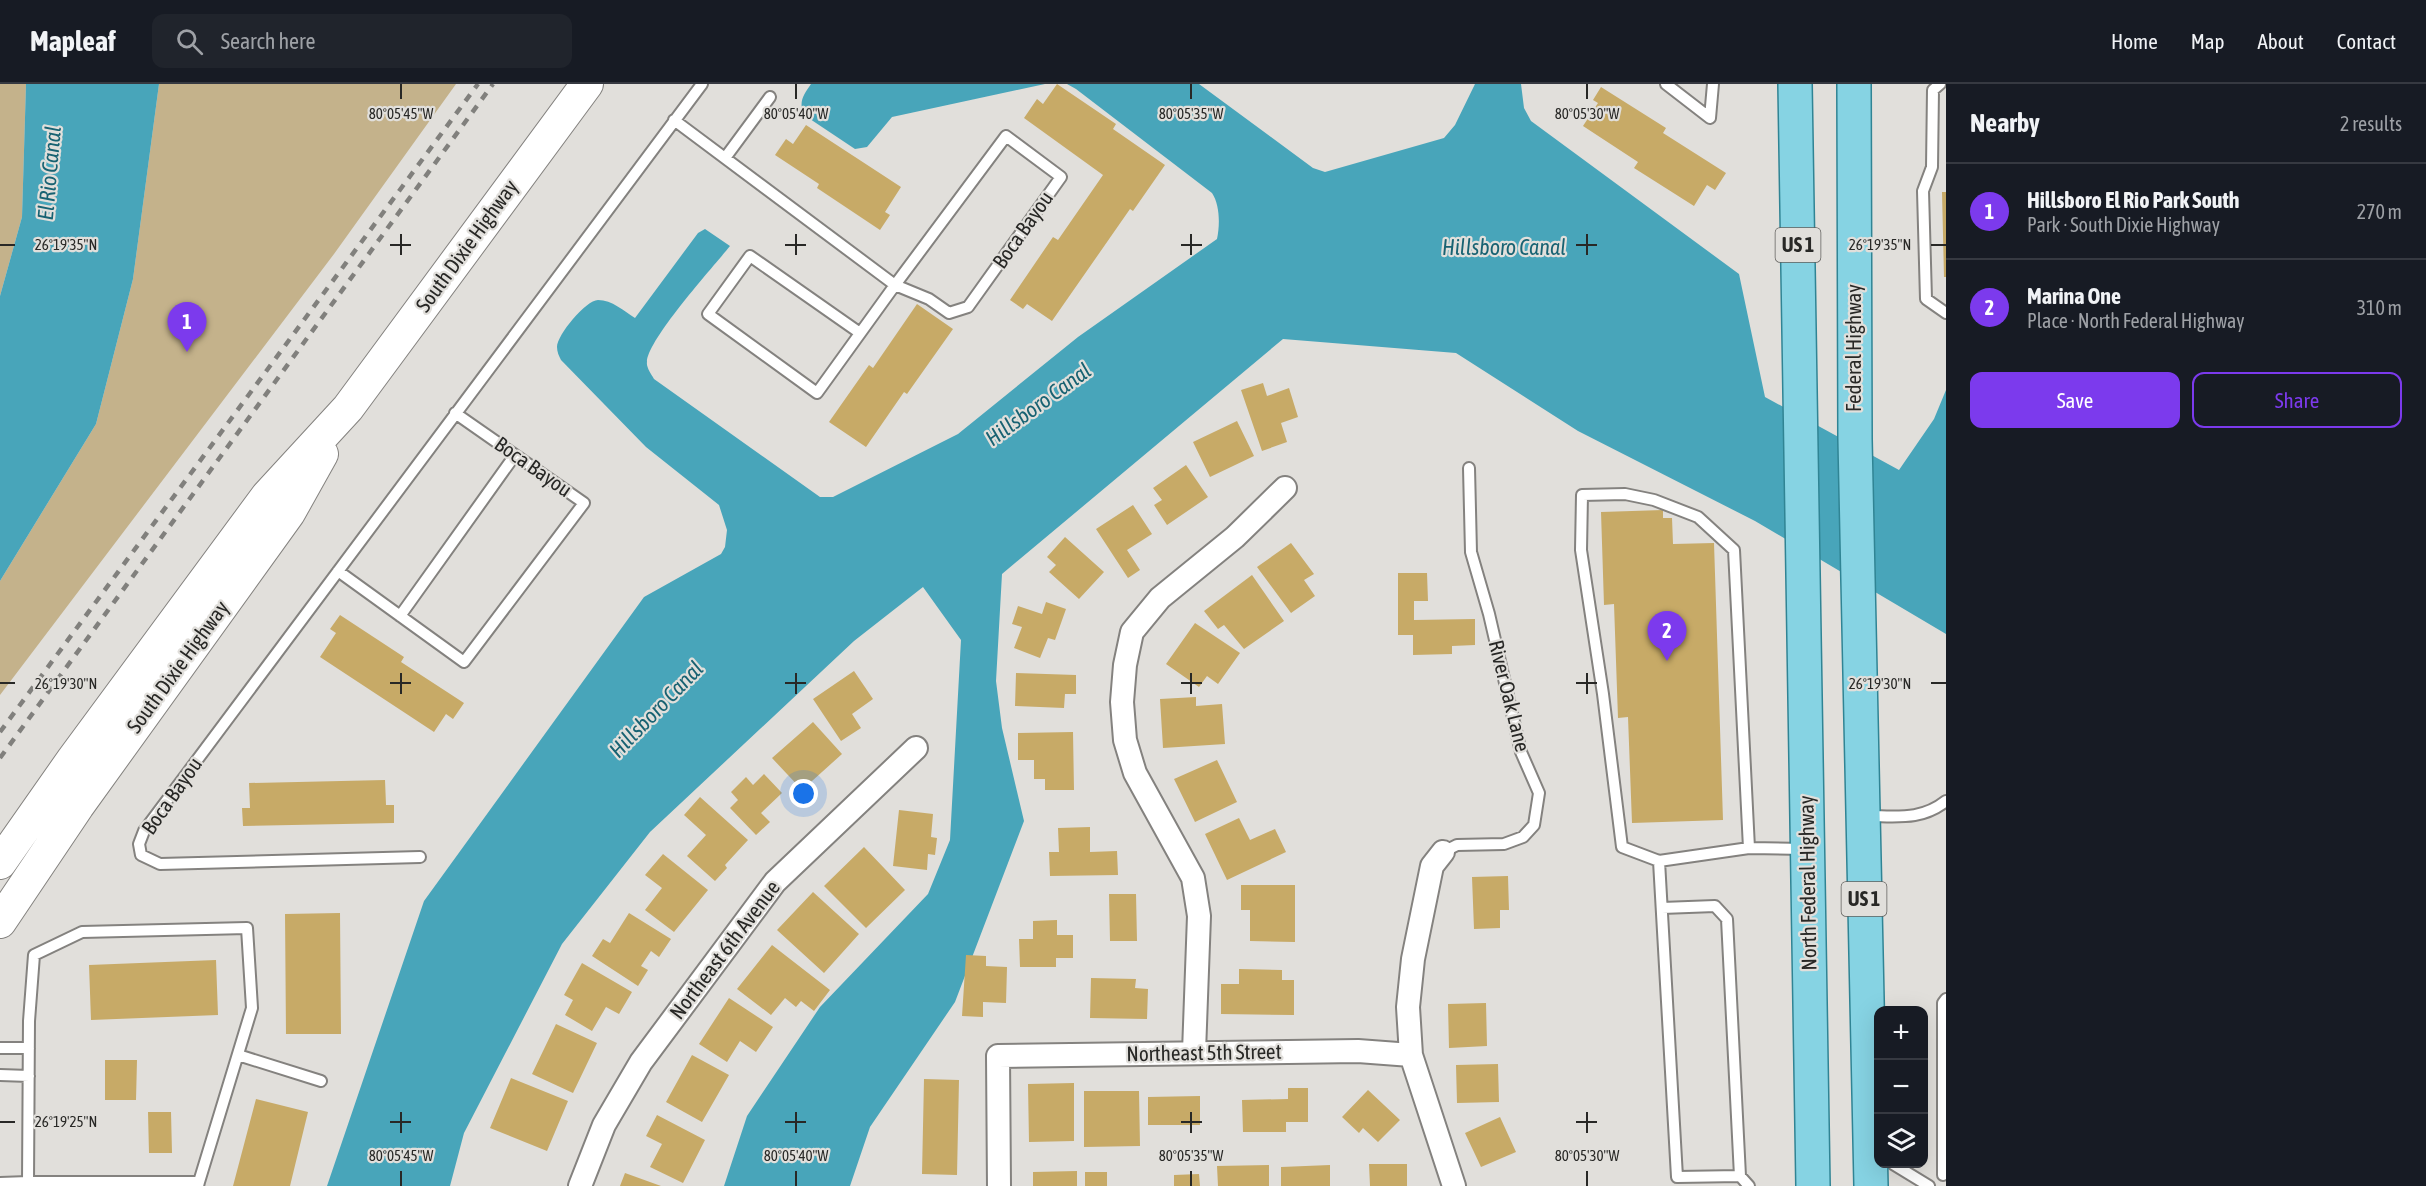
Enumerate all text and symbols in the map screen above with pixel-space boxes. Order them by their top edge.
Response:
search box [152,14,572,68]
text: Mapleaf [30,25,116,57]
icon: search [173,25,206,58]
text: Search here [221,28,316,54]
text: Home [2111,29,2158,53]
text: Map [2191,29,2225,53]
text: About [2258,29,2304,53]
text: Contact [2337,29,2396,53]
text: 80°05'45"W [369,105,433,122]
text: 80°05'40"W [764,105,828,122]
text: 80°05'35"W [1159,105,1223,122]
text: 80°05'30"W [1555,105,1619,122]
text: Nearby [1970,108,2040,138]
text: 2 results [2340,112,2402,135]
water label: El Rio Canal [32,125,66,221]
street label: South Dixie Highway [410,174,522,316]
street label: Boca Bayou [987,186,1057,273]
text: Hillsboro El Rio Park South [2027,187,2239,213]
text: 1 [1985,200,1994,223]
text: 270 m [2357,200,2402,223]
text: Park · South Dixie Highway [2027,213,2220,236]
road number: US 1 [1776,228,1820,262]
water label: Hillsboro Canal [1442,234,1566,260]
text: 26°19'35"N [35,236,97,253]
text: 26°19'35"N [1849,236,1911,253]
text: Marina One [2027,283,2121,309]
street label: Federal Highway [1841,284,1865,412]
text: 2 [1985,296,1994,319]
text: 310 m [2357,296,2402,319]
pin: 1 [168,302,207,352]
text: Place · North Federal Highway [2027,309,2245,332]
water label: Hillsboro Canal [980,357,1096,451]
button: Save [1970,372,2180,428]
button: Share [2192,372,2402,428]
street label: Boca Bayou [490,431,577,501]
street label: South Dixie Highway [121,595,233,737]
pin: 2 [1648,612,1686,661]
street label: River Oak Lane [1485,637,1535,754]
water label: Hillsboro Canal [604,655,708,763]
text: 26°19'30"N [35,675,97,692]
text: 26°19'30"N [1849,675,1911,692]
street label: Boca Bayou [136,752,206,839]
your location [789,779,818,808]
street label: North Federal Highway [1793,795,1821,971]
street label: Northeast 6th Avenue [664,875,784,1023]
road number: US 1 [1842,882,1886,916]
map controls [1874,1006,1928,1168]
button: + [1874,1006,1928,1060]
street label: Northeast 5th Street [1126,1039,1282,1065]
button: − [1874,1060,1928,1114]
text: 26°19'25"N [35,1113,97,1130]
button: layers [1874,1114,1928,1168]
text: 80°05'45"W [369,1147,433,1164]
text: 80°05'40"W [764,1147,828,1164]
text: 80°05'35"W [1159,1147,1223,1164]
text: 80°05'30"W [1555,1147,1619,1164]

